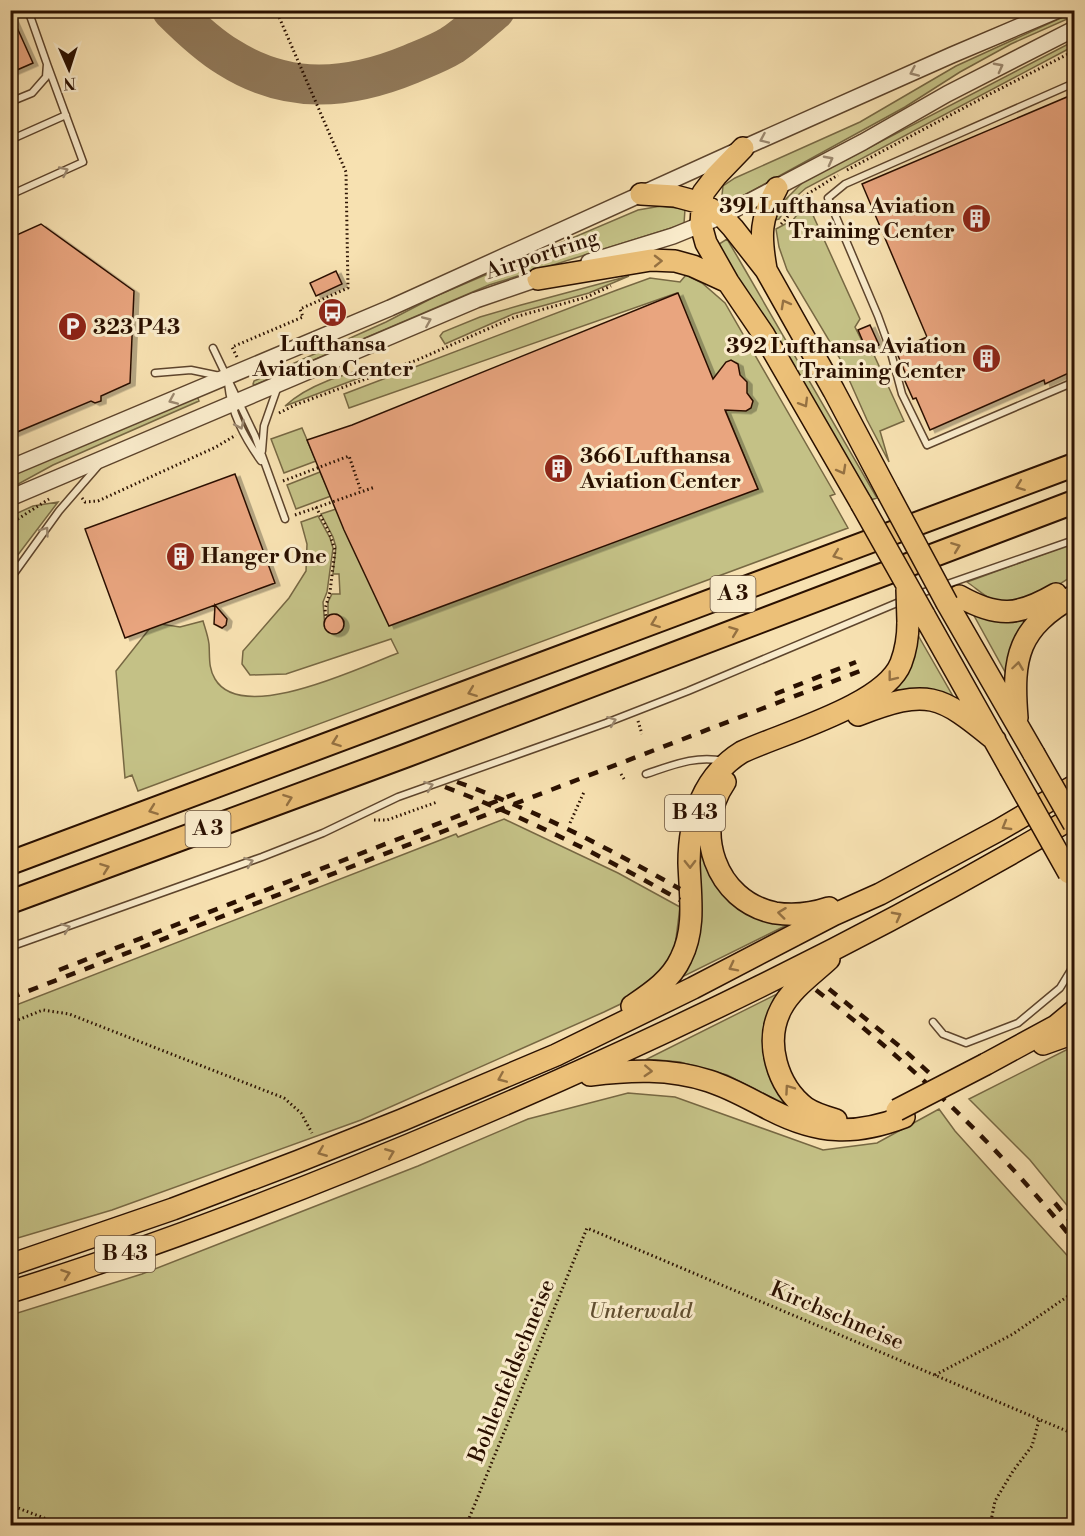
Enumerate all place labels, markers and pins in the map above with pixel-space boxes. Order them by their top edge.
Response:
place label: 391 Lufthansa Aviation Training Center [719,193,955,245]
building icon: 391 Lufthansa Aviation Training Center [960,203,992,235]
bus stop icon: Lufthansa Aviation Center [317,296,349,328]
parking icon: 323 P43 [56,311,88,343]
place label: 323 P43 [93,314,180,341]
place label: Lufthansa Aviation Center [251,331,414,383]
place label: 392 Lufthansa Aviation Training Center [726,333,966,385]
building icon: 392 Lufthansa Aviation Training Center [971,343,1003,375]
place label: 366 Lufthansa Aviation Center [579,443,741,495]
building icon: 366 Lufthansa Aviation Center [543,453,575,485]
building icon: Hanger One [164,540,196,572]
place label: Hanger One [201,543,327,570]

